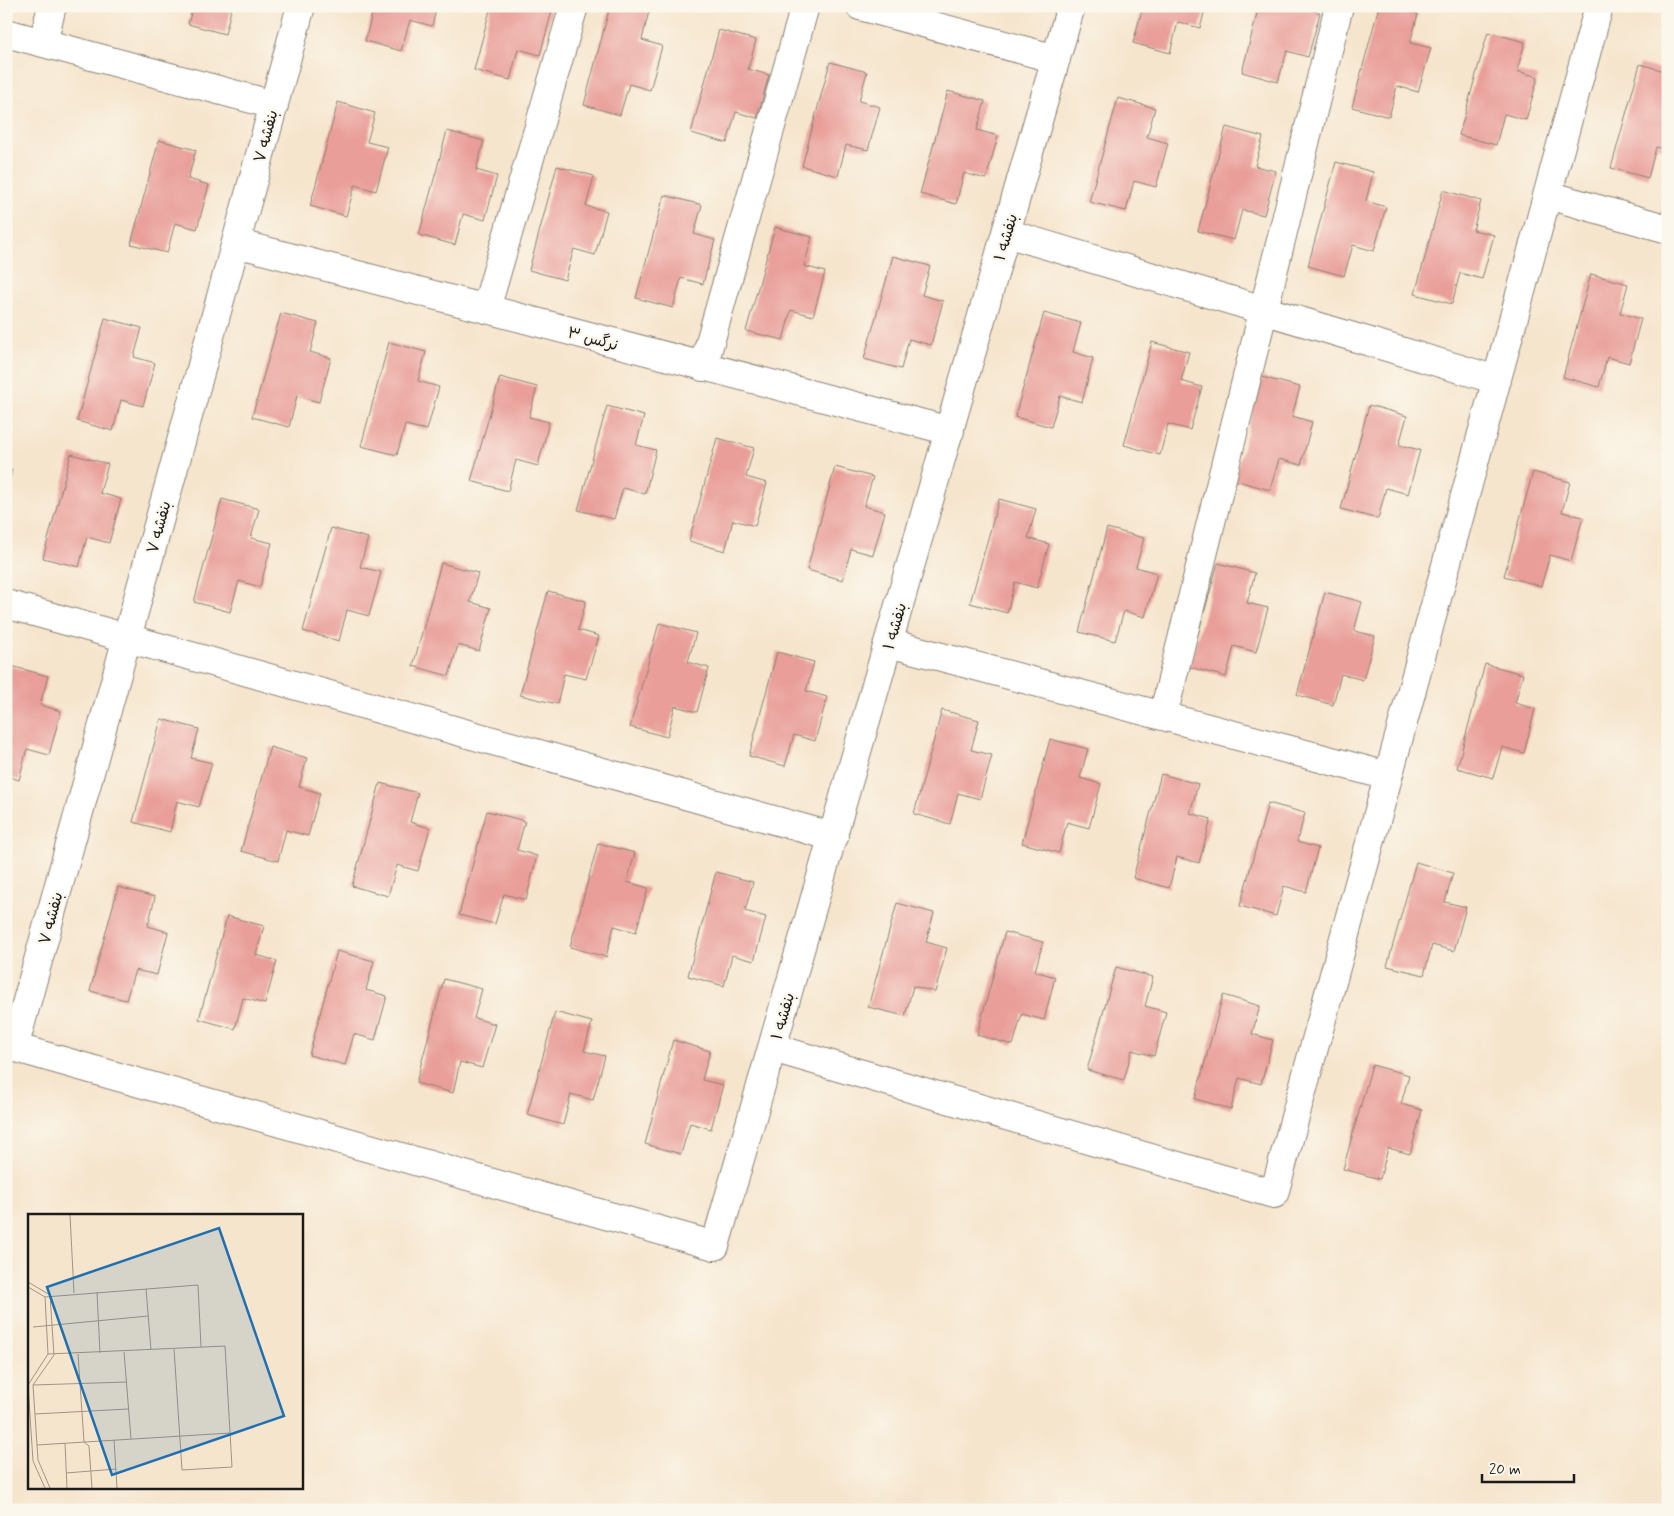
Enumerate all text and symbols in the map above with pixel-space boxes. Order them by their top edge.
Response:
street label: بنفشه ۷ [249,108,284,165]
street label: بنفشه ۱ [990,211,1023,264]
street label: نرگس ۳ [565,323,620,356]
street label: بنفشه ۷ [142,499,177,556]
street label: بنفشه ۱ [879,600,912,653]
street label: بنفشه ۷ [34,890,69,947]
street label: بنفشه ۱ [767,990,800,1043]
inset map [28,1214,302,1488]
scale bar [1482,1451,1574,1483]
text: 20 m [1489,1460,1521,1480]

